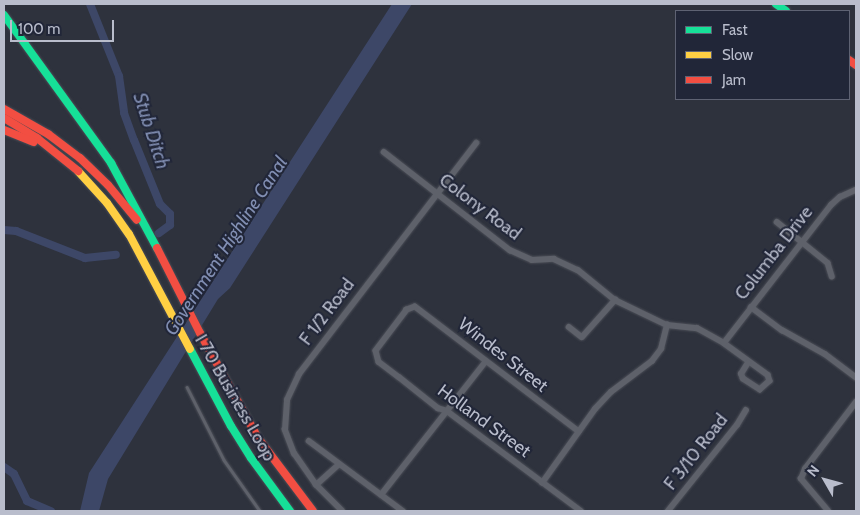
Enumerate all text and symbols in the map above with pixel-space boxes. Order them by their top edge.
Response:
scale bar [12,10,116,42]
legend [675,10,850,100]
text: 100 m [18,20,60,38]
text: Fast [722,21,747,39]
text: Slow [722,46,753,64]
text: Jam [722,71,746,89]
water label: Stub Ditch [128,90,174,172]
water label: Government Highline Canal [160,152,292,340]
street label: Colony Road [435,169,525,245]
street label: Columba Drive [731,202,817,304]
street label: F 1/2 Road [295,274,359,350]
street label: Windes Street [454,313,552,397]
street label: I 70 Business Loop [190,331,280,465]
street label: Holland Street [433,380,535,462]
street label: F 3/10 Road [660,410,732,494]
north arrow [800,455,850,505]
text: N [803,461,823,480]

